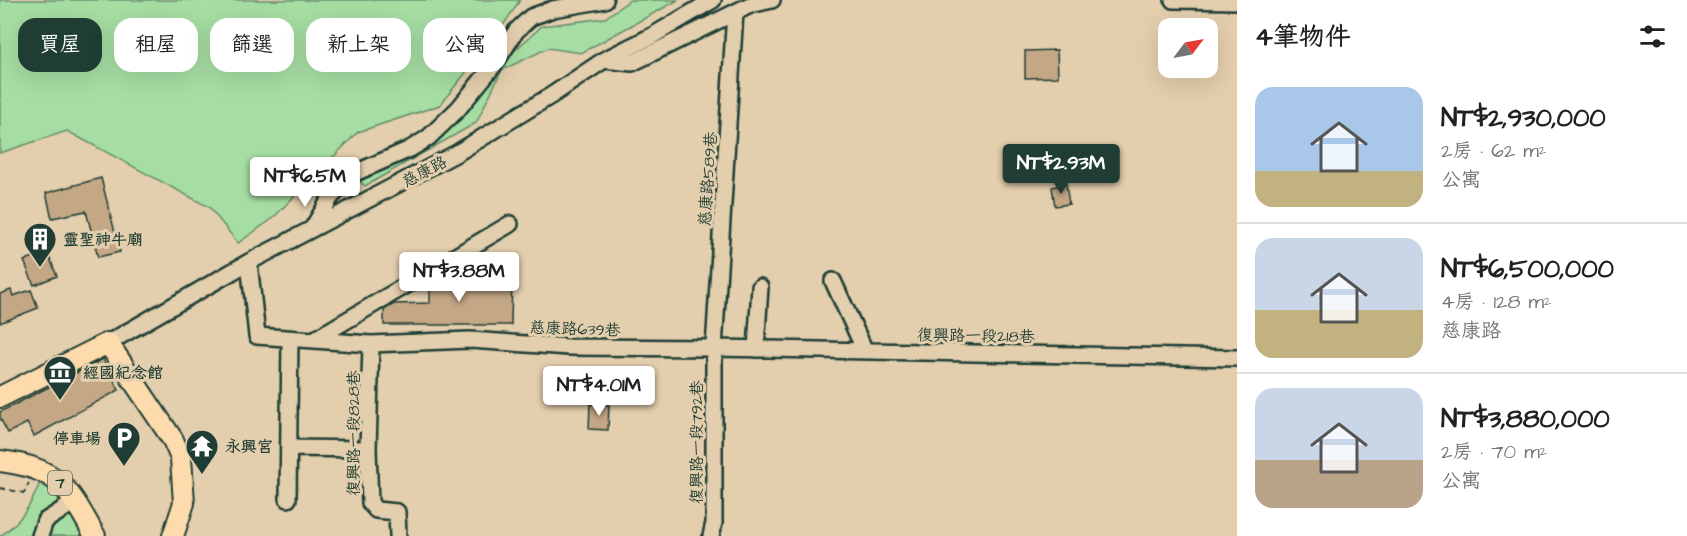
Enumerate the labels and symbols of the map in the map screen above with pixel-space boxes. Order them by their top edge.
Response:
north arrow [1158,18,1218,78]
street label: 慈康路589巷 [694,131,722,227]
pin: NT$2.93M [999,144,1123,195]
street label: 慈康路 [398,151,451,193]
pin: NT$6.5M [250,157,360,208]
building icon: 靈聖神牛廟 [22,221,58,268]
place label: 靈聖神牛廟 [63,229,143,251]
pin: NT$3.88M [397,252,521,303]
street label: 慈康路639巷 [529,316,621,342]
street label: 復興路一段218巷 [917,324,1035,348]
museum icon: 經國紀念館 [42,354,78,401]
place label: 經國紀念館 [83,362,163,384]
pin: NT$4.01M [537,366,661,417]
street label: 復興路一段828巷 [343,370,365,496]
street label: 復興路一段792巷 [686,380,708,504]
parking icon: 停車場 [106,420,142,467]
place label: 停車場 [53,428,101,450]
temple icon: 永興宮 [184,428,220,475]
place label: 永興宮 [225,436,273,458]
road number: 7 [48,471,72,495]

